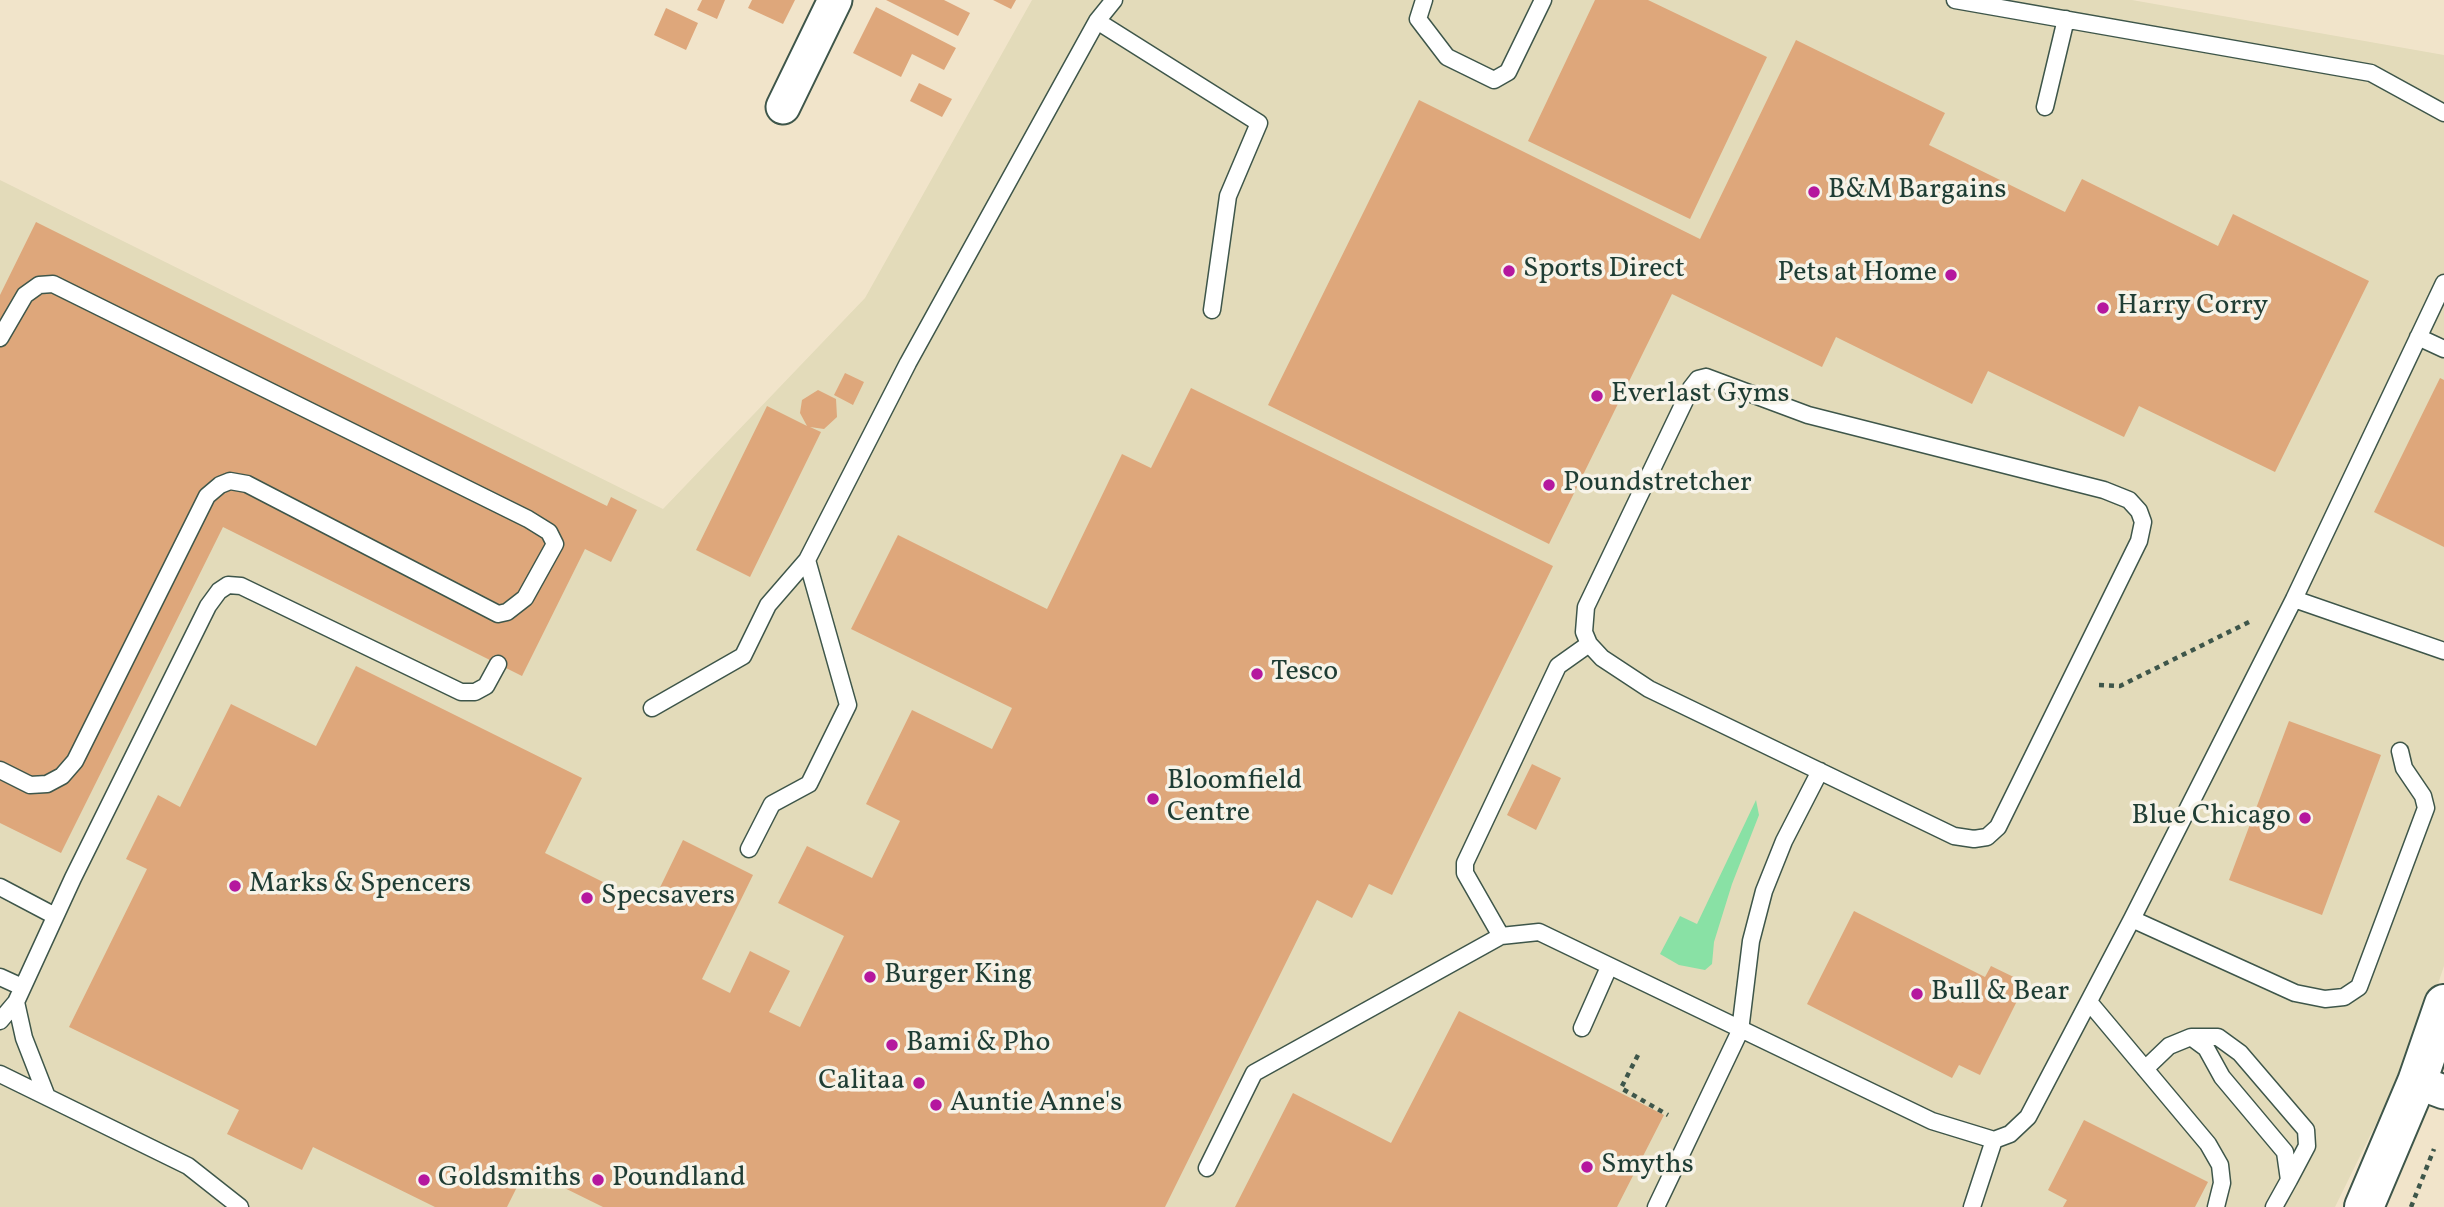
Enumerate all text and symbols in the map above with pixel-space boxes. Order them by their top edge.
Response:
place label: B&M Bargains [1828,175,2006,209]
marker: B&M Bargains [1806,184,1822,200]
place label: Sports Direct [1523,254,1685,288]
place label: Pets at Home [1778,258,1937,292]
marker: Sports Direct [1501,263,1517,279]
marker: Pets at Home [1943,267,1959,283]
place label: Harry Corry [2117,291,2268,325]
marker: Harry Corry [2095,300,2111,316]
place label: Everlast Gyms [1611,379,1789,413]
marker: Everlast Gyms [1589,388,1605,404]
place label: Poundstretcher [1563,468,1752,502]
marker: Poundstretcher [1541,477,1557,493]
place label: Tesco [1271,657,1338,691]
marker: Tesco [1249,666,1265,682]
place label: Bloomfield Centre [1167,766,1302,832]
marker: Bloomfield Centre [1145,791,1161,807]
place label: Blue Chicago [2131,801,2291,835]
marker: Blue Chicago [2297,810,2313,826]
place label: Marks & Spencers [249,869,471,903]
marker: Marks & Spencers [227,878,243,894]
place label: Specsavers [601,881,735,915]
marker: Specsavers [579,890,595,906]
place label: Burger King [884,960,1032,994]
marker: Burger King [862,969,878,985]
place label: Bull & Bear [1931,977,2069,1011]
marker: Bull & Bear [1909,986,1925,1002]
place label: Bami & Pho [906,1028,1050,1062]
marker: Bami & Pho [884,1037,900,1053]
place label: Calitaa [818,1066,905,1100]
marker: Calitaa [911,1075,927,1091]
place label: Auntie Anne's [950,1088,1122,1122]
marker: Auntie Anne's [928,1097,944,1113]
place label: Smyths [1601,1150,1694,1184]
marker: Smyths [1579,1159,1595,1175]
place label: Goldsmiths [438,1163,581,1197]
place label: Poundland [612,1163,746,1197]
marker: Goldsmiths [416,1172,432,1188]
marker: Poundland [590,1172,606,1188]

